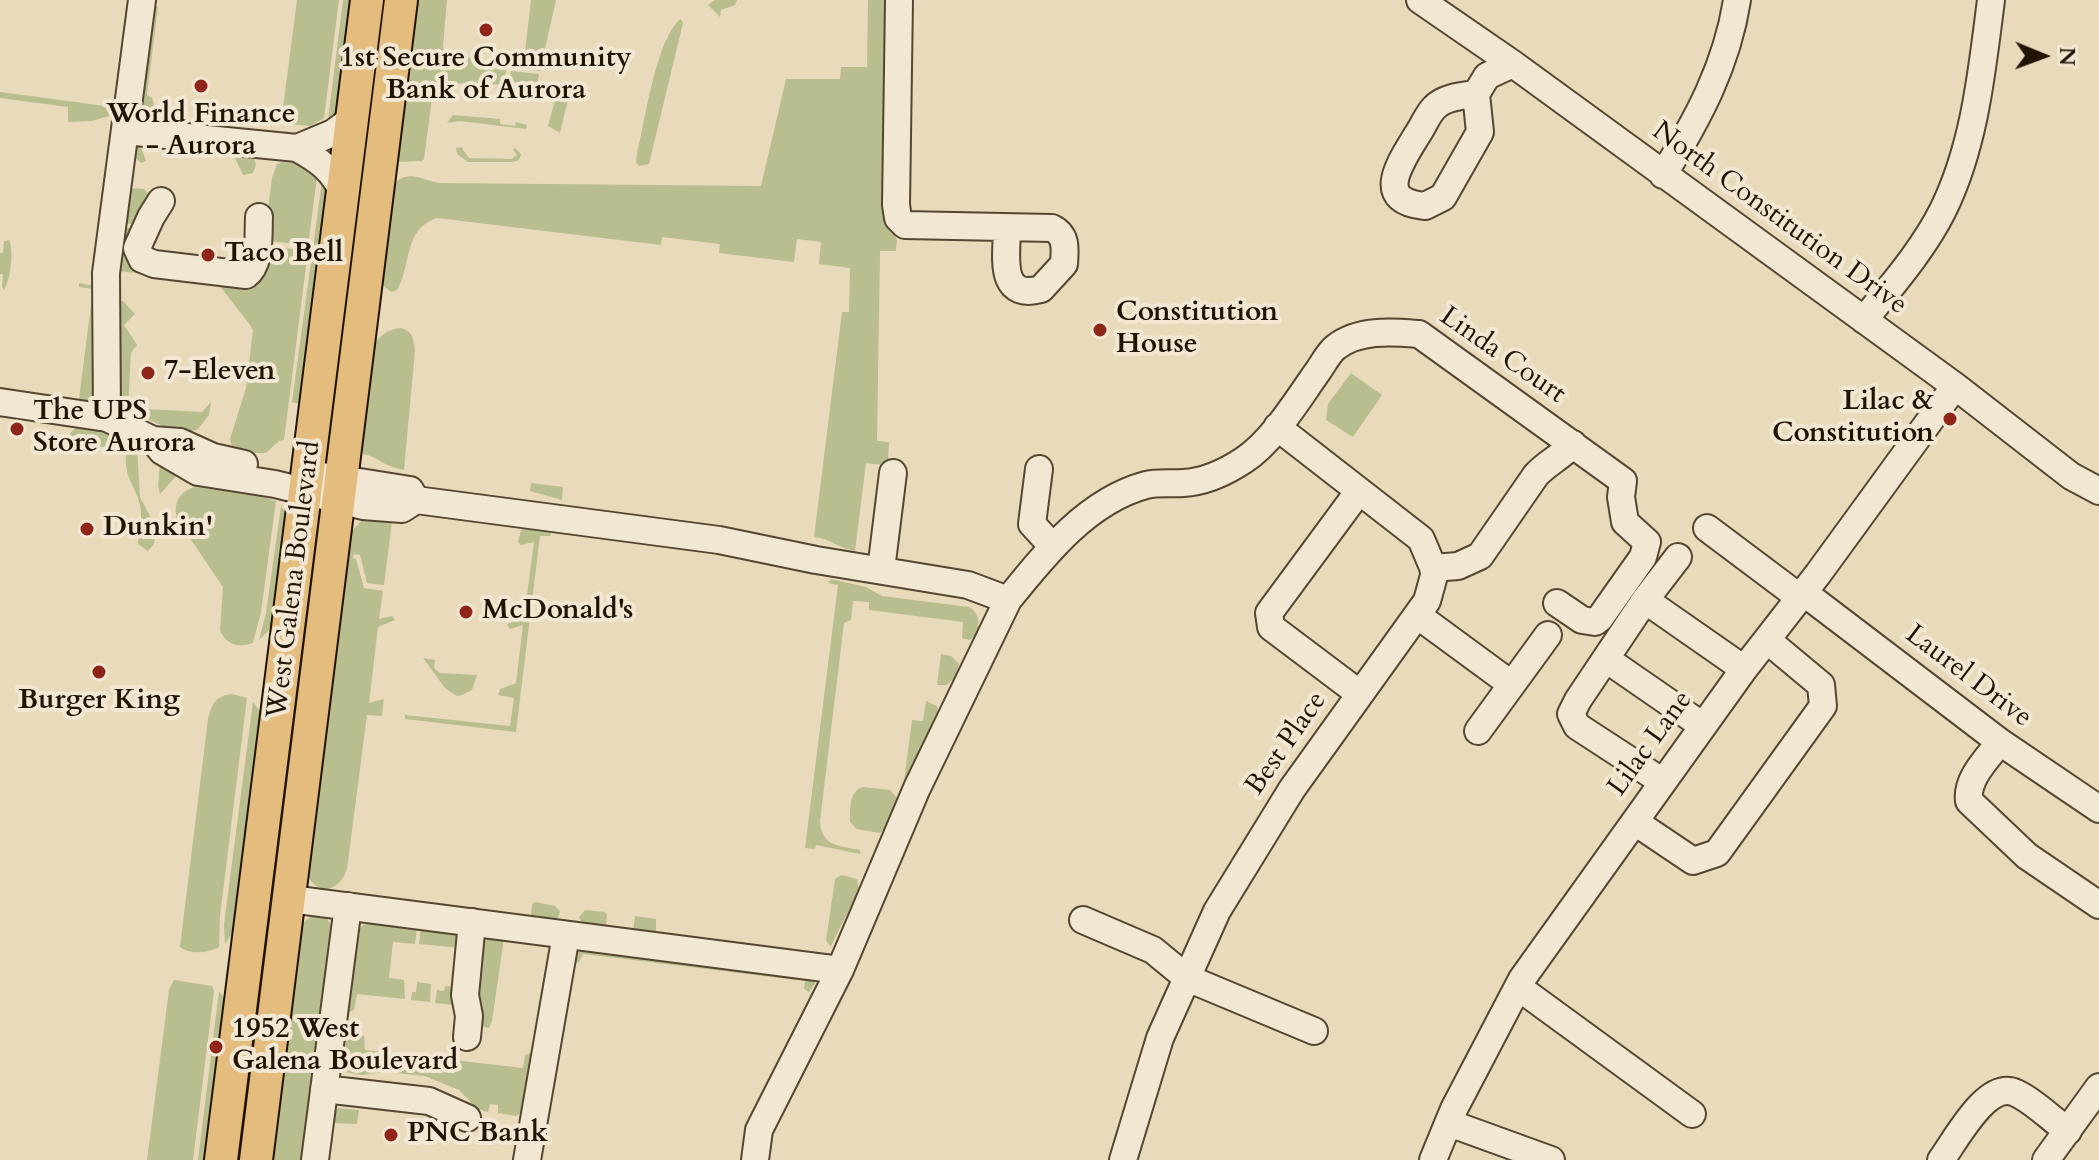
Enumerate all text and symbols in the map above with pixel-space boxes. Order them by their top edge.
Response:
north arrow [2003,16,2083,96]
marker: 1st Secure Community Bank of Aurora [477,21,495,39]
place label: 1st Secure Community Bank of Aurora [340,43,632,109]
text: N [2052,47,2082,66]
marker: World Finance - Aurora [192,77,210,95]
place label: World Finance - Aurora [106,99,296,165]
street label: North Constitution Drive [1645,115,1913,323]
place label: Taco Bell [224,238,343,272]
marker: Taco Bell [199,246,217,264]
place label: Constitution House [1116,297,1278,363]
street label: Linda Court [1432,300,1572,412]
marker: Constitution House [1091,321,1109,339]
place label: 7-Eleven [164,356,275,390]
marker: 7-Eleven [139,364,157,382]
place label: Lilac & Constitution [1772,386,1934,452]
place label: The UPS Store Aurora [33,396,195,462]
marker: Lilac & Constitution [1941,410,1959,428]
marker: The UPS Store Aurora [8,420,26,438]
street label: West Galena Boulevard [261,439,329,721]
place label: Dunkin' [103,512,213,546]
marker: Dunkin' [78,520,96,538]
place label: McDonald's [482,595,633,629]
marker: McDonald's [457,603,475,621]
street label: Laurel Drive [1898,619,2038,735]
marker: Burger King [90,663,108,681]
place label: Burger King [18,685,180,719]
street label: Lilac Lane [1602,685,1700,803]
street label: Best Place [1239,686,1335,802]
place label: 1952 West Galena Boulevard [232,1014,458,1080]
marker: 1952 West Galena Boulevard [207,1038,225,1056]
place label: PNC Bank [407,1118,548,1152]
marker: PNC Bank [382,1126,400,1144]

